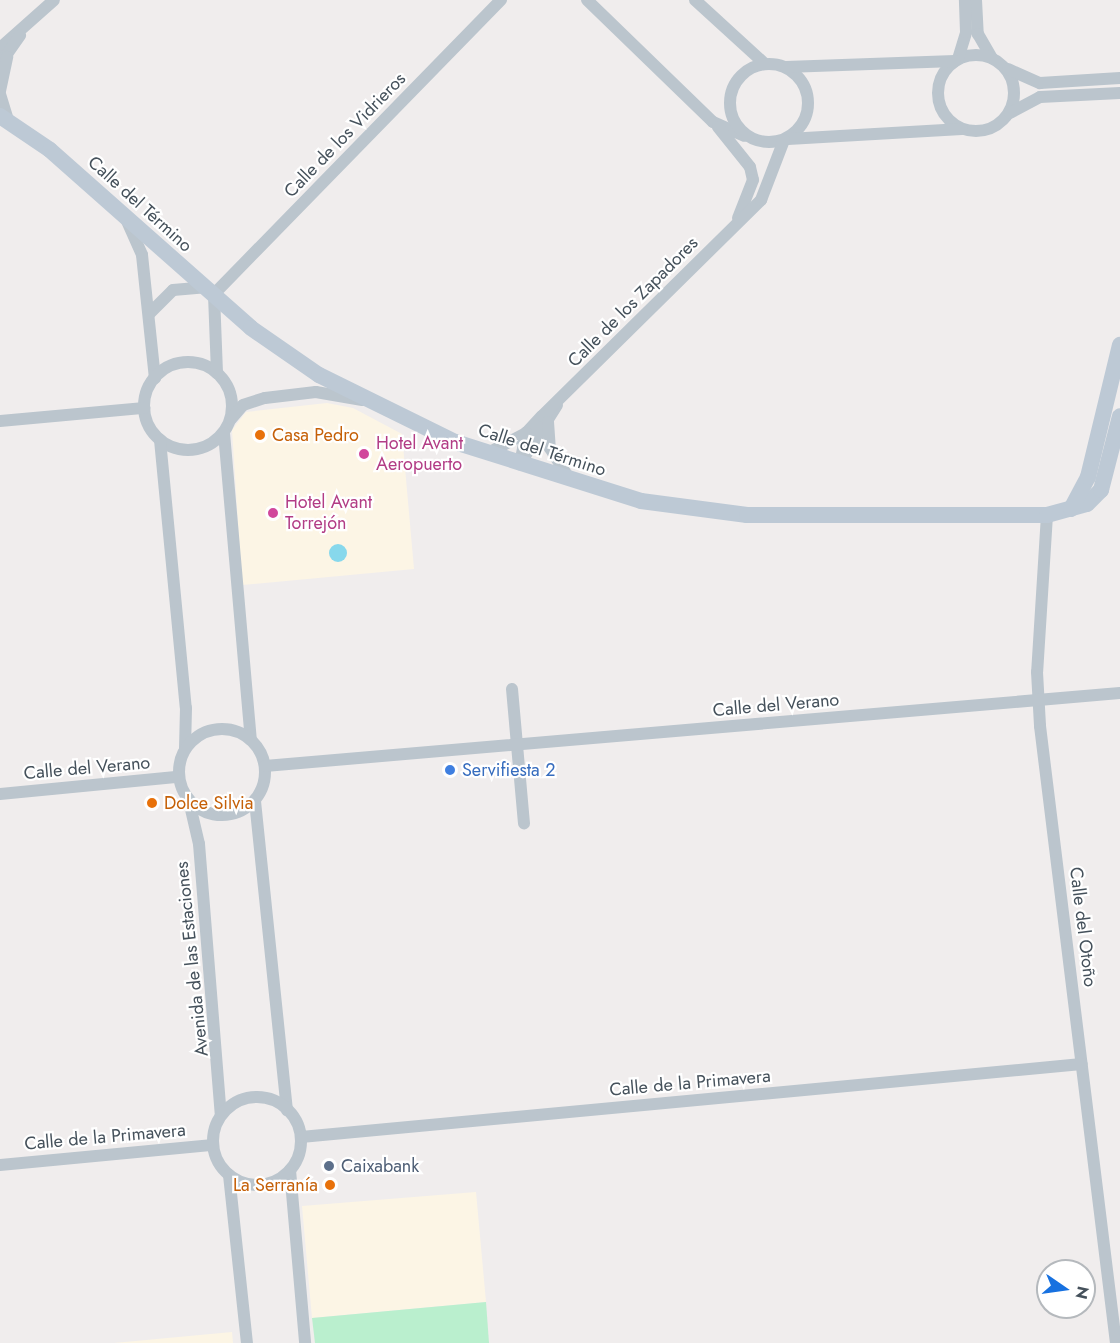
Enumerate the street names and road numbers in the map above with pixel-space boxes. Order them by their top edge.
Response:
street label: Calle de los Vidrieros [280,68,410,202]
street label: Calle del Término [83,151,197,257]
street label: Calle de los Zapadores [563,232,703,372]
street label: Calle del Término [475,419,609,481]
street label: Calle del Verano [712,689,840,721]
street label: Calle del Verano [23,752,151,784]
street label: Avenida de las Estaciones [171,860,213,1058]
street label: Calle del Otoño [1065,866,1101,988]
street label: Calle de la Primavera [608,1065,772,1101]
street label: Calle de la Primavera [23,1119,187,1155]

